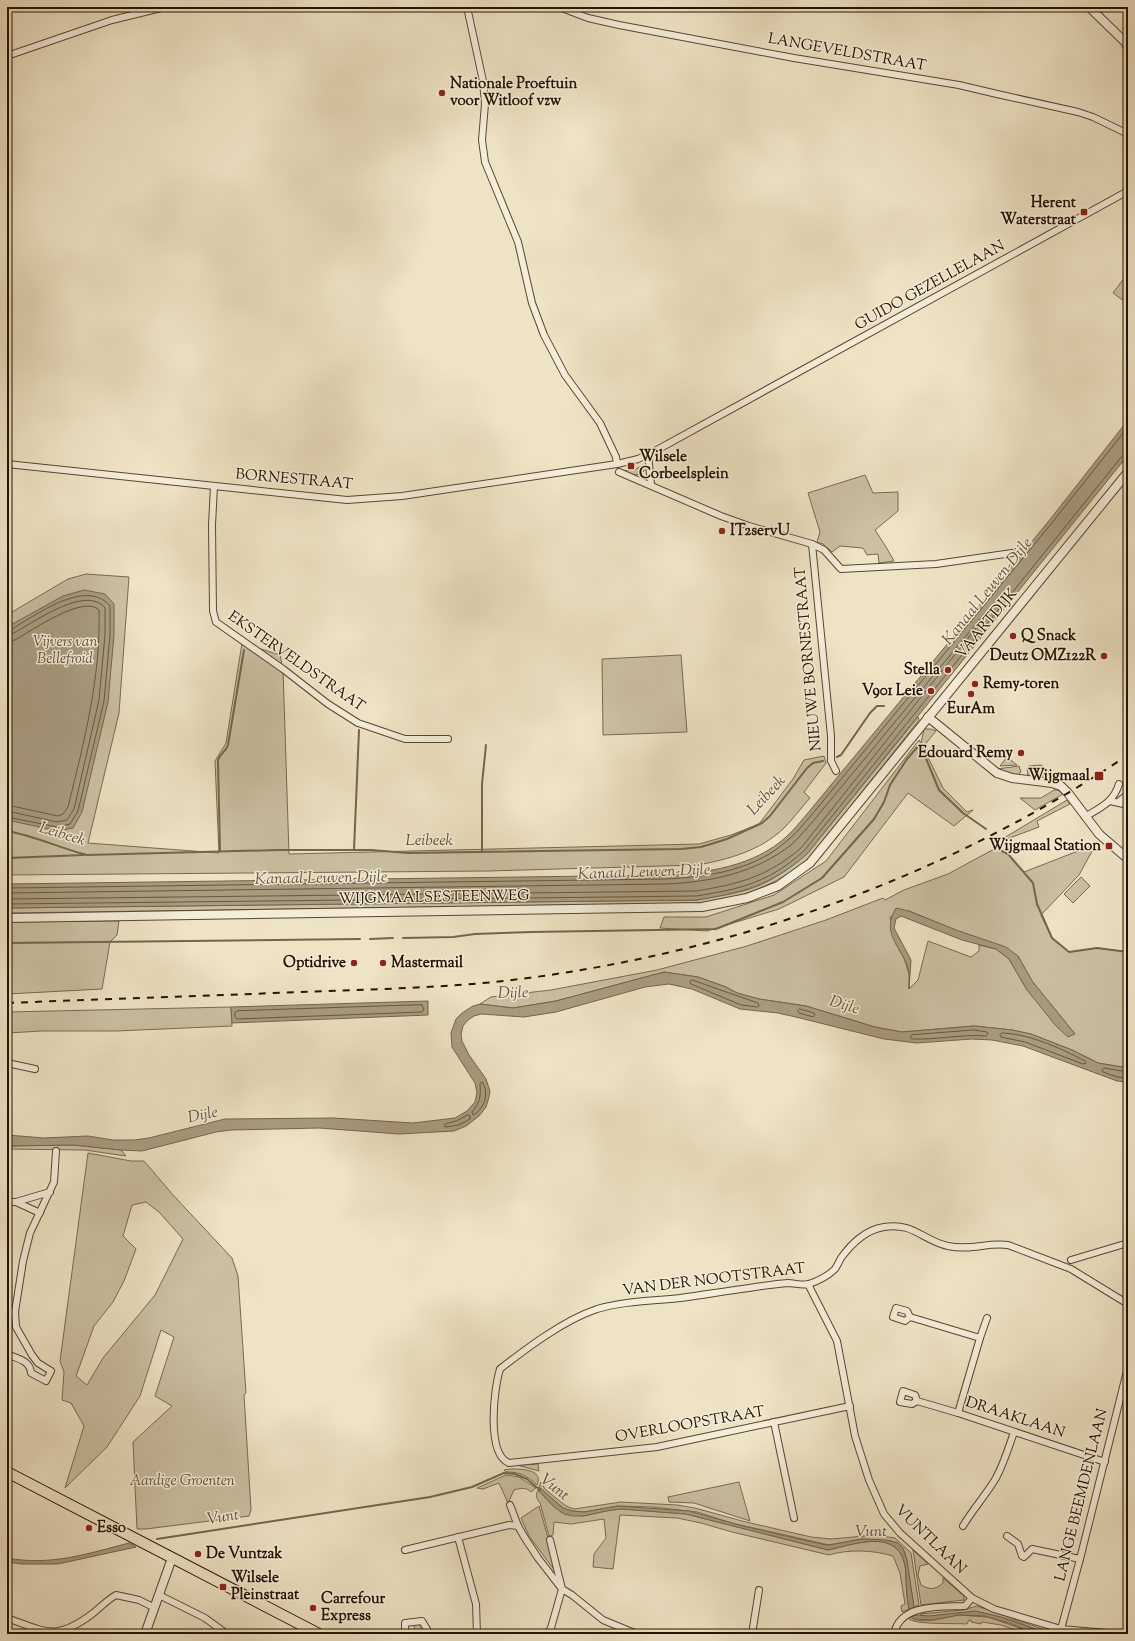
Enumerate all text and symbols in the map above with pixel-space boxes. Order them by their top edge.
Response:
street label: LANGEVELDSTRAAT [766,29,928,77]
place label: Nationale Proeftuin voor Witloof vzw [450,74,577,112]
marker: Nationale Proeftuin voor Witloof vzw [437,88,447,98]
place label: Herent Waterstraat [1000,193,1077,231]
marker: Herent Waterstraat [1079,207,1089,217]
street label: GUIDO GEZELLELAAN [851,236,1009,336]
place label: Wilsele Corbeelsplein [639,447,729,485]
marker: Wilsele Corbeelsplein [626,461,636,471]
street label: BORNESTRAAT [234,464,354,496]
place label: IT2servU [730,521,791,542]
marker: IT2servU [717,526,727,536]
water label: Kanaal Leuven-Dijle [937,533,1039,651]
street label: NIEUWE BORNESTRAAT [790,566,828,752]
street label: VAARTDIJK [951,584,1023,664]
street label: EKSTERVELDSTRAAT [223,607,369,718]
place label: Q Snack [1021,626,1077,647]
marker: Q Snack [1008,631,1018,641]
park label: Vijvers van Bellefroid [33,632,97,670]
place label: Deutz OMZ122R [990,646,1096,667]
marker: Deutz OMZ122R [1099,651,1109,661]
place label: Stella [904,660,940,681]
marker: Stella [943,665,953,675]
place label: Remy-toren [983,674,1059,695]
marker: Remy-toren [970,679,980,689]
place label: V901 Leie [862,681,923,702]
marker: V901 Leie [926,686,936,696]
marker: EurAm [966,689,976,699]
place label: EurAm [947,699,995,720]
place label: Edouard Remy [918,743,1014,764]
marker: Edouard Remy [1016,748,1026,758]
place label: Wijgmaal [1028,766,1091,787]
marker: Wijgmaal [1093,770,1105,782]
water label: Leibeek [742,771,792,821]
water label: Leibeek [36,817,88,853]
water label: Leibeek [405,830,453,853]
place label: Wijgmaal Station [989,836,1101,857]
marker: Wijgmaal Station [1104,841,1114,851]
water label: Kanaal Leuven-Dijle [577,859,711,887]
water label: Kanaal Leuven-Dijle [255,866,387,892]
street label: WIJGMAALSESTEENWEG [338,886,530,910]
place label: Optidrive [283,953,346,974]
place label: Mastermail [391,953,464,974]
marker: Optidrive [349,958,359,968]
marker: Mastermail [378,958,388,968]
water label: Dijle [498,982,528,1006]
water label: Dijle [826,991,862,1021]
water label: Dijle [186,1102,220,1130]
street label: VAN DER NOOTSTRAAT [621,1258,807,1302]
street label: DRAAKLAAN [963,1392,1067,1444]
street label: OVERLOOPSTRAAT [614,1401,767,1448]
street label: LANGE BEEMDENLAAN [1050,1406,1114,1584]
water label: Vunt [534,1469,574,1507]
park label: Aardige Groenten [129,1471,235,1492]
street label: VUNTLAAN [890,1500,970,1580]
water label: Vunt [205,1504,241,1532]
place label: Esso [97,1518,126,1539]
water label: Vunt [855,1521,887,1544]
marker: Esso [84,1523,94,1533]
place label: De Vuntzak [206,1544,283,1565]
marker: De Vuntzak [193,1549,203,1559]
place label: Wilsele Pleinstraat [231,1568,300,1606]
marker: Wilsele Pleinstraat [218,1582,228,1592]
place label: Carrefour Express [321,1589,386,1627]
marker: Carrefour Express [308,1603,318,1613]

